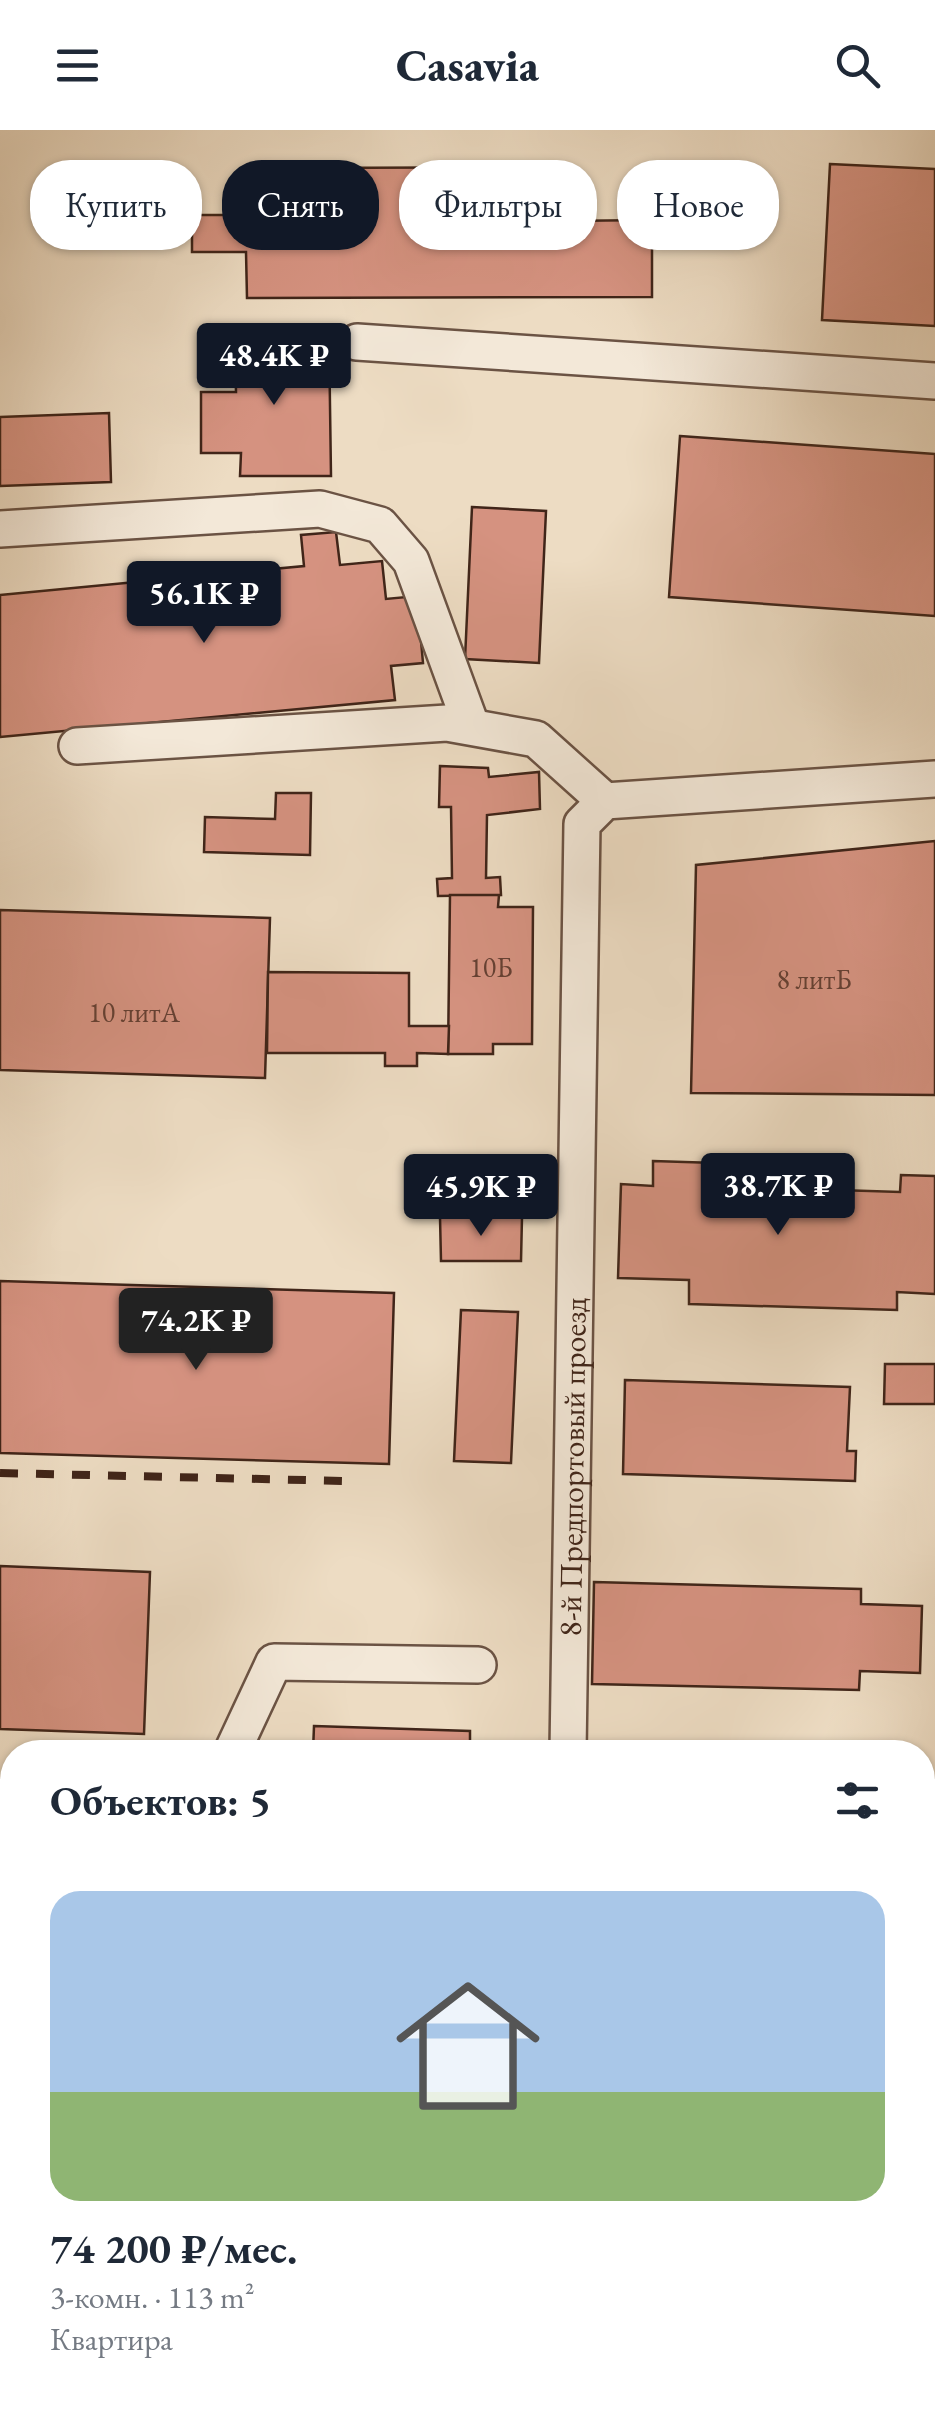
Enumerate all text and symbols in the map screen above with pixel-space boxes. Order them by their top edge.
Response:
text: Casavia [396,36,539,94]
icon: menu [50,38,105,93]
icon: search [830,38,885,93]
chip: Купить [30,160,202,250]
chip: Снять [222,160,379,250]
chip: Фильтры [399,160,597,250]
chip: Новое [617,160,779,250]
pin: 48.4K ₽ [182,323,366,408]
text: 48.4K ₽ [219,334,329,376]
pin: 56.1K ₽ [112,561,296,646]
text: 56.1K ₽ [149,572,259,614]
house number: 10Б [469,949,513,985]
house number: 8 литБ [776,961,852,997]
house number: 10 литА [88,994,180,1030]
pin: 38.7K ₽ [686,1153,870,1238]
pin: 45.9K ₽ [389,1154,573,1239]
text: 38.7K ₽ [723,1164,833,1206]
text: 45.9K ₽ [426,1165,536,1207]
pin: 74.2K ₽ [104,1288,288,1373]
street label: 8-й Предпортовый проезд [549,1297,596,1637]
text: 74.2K ₽ [141,1299,251,1341]
text: Объектов: 5 [50,1773,271,1828]
icon: filters [830,1773,885,1828]
icon: home [378,1956,558,2136]
text: 74 200 ₽/мес. [50,2221,297,2276]
text: 3-комн. · 113 m² [50,2276,255,2318]
text: Квартира [50,2318,173,2360]

